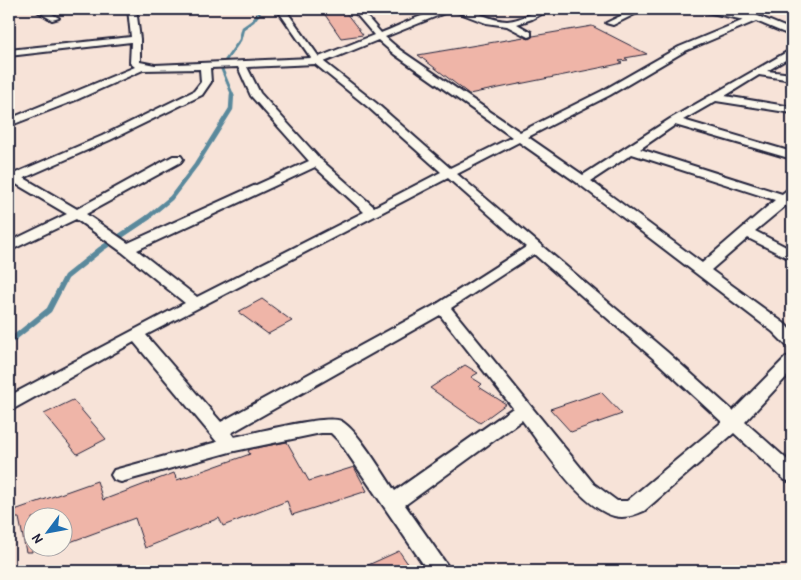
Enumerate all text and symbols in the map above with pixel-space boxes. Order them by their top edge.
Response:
north arrow [22,508,72,558]
text: N [26,530,47,547]

